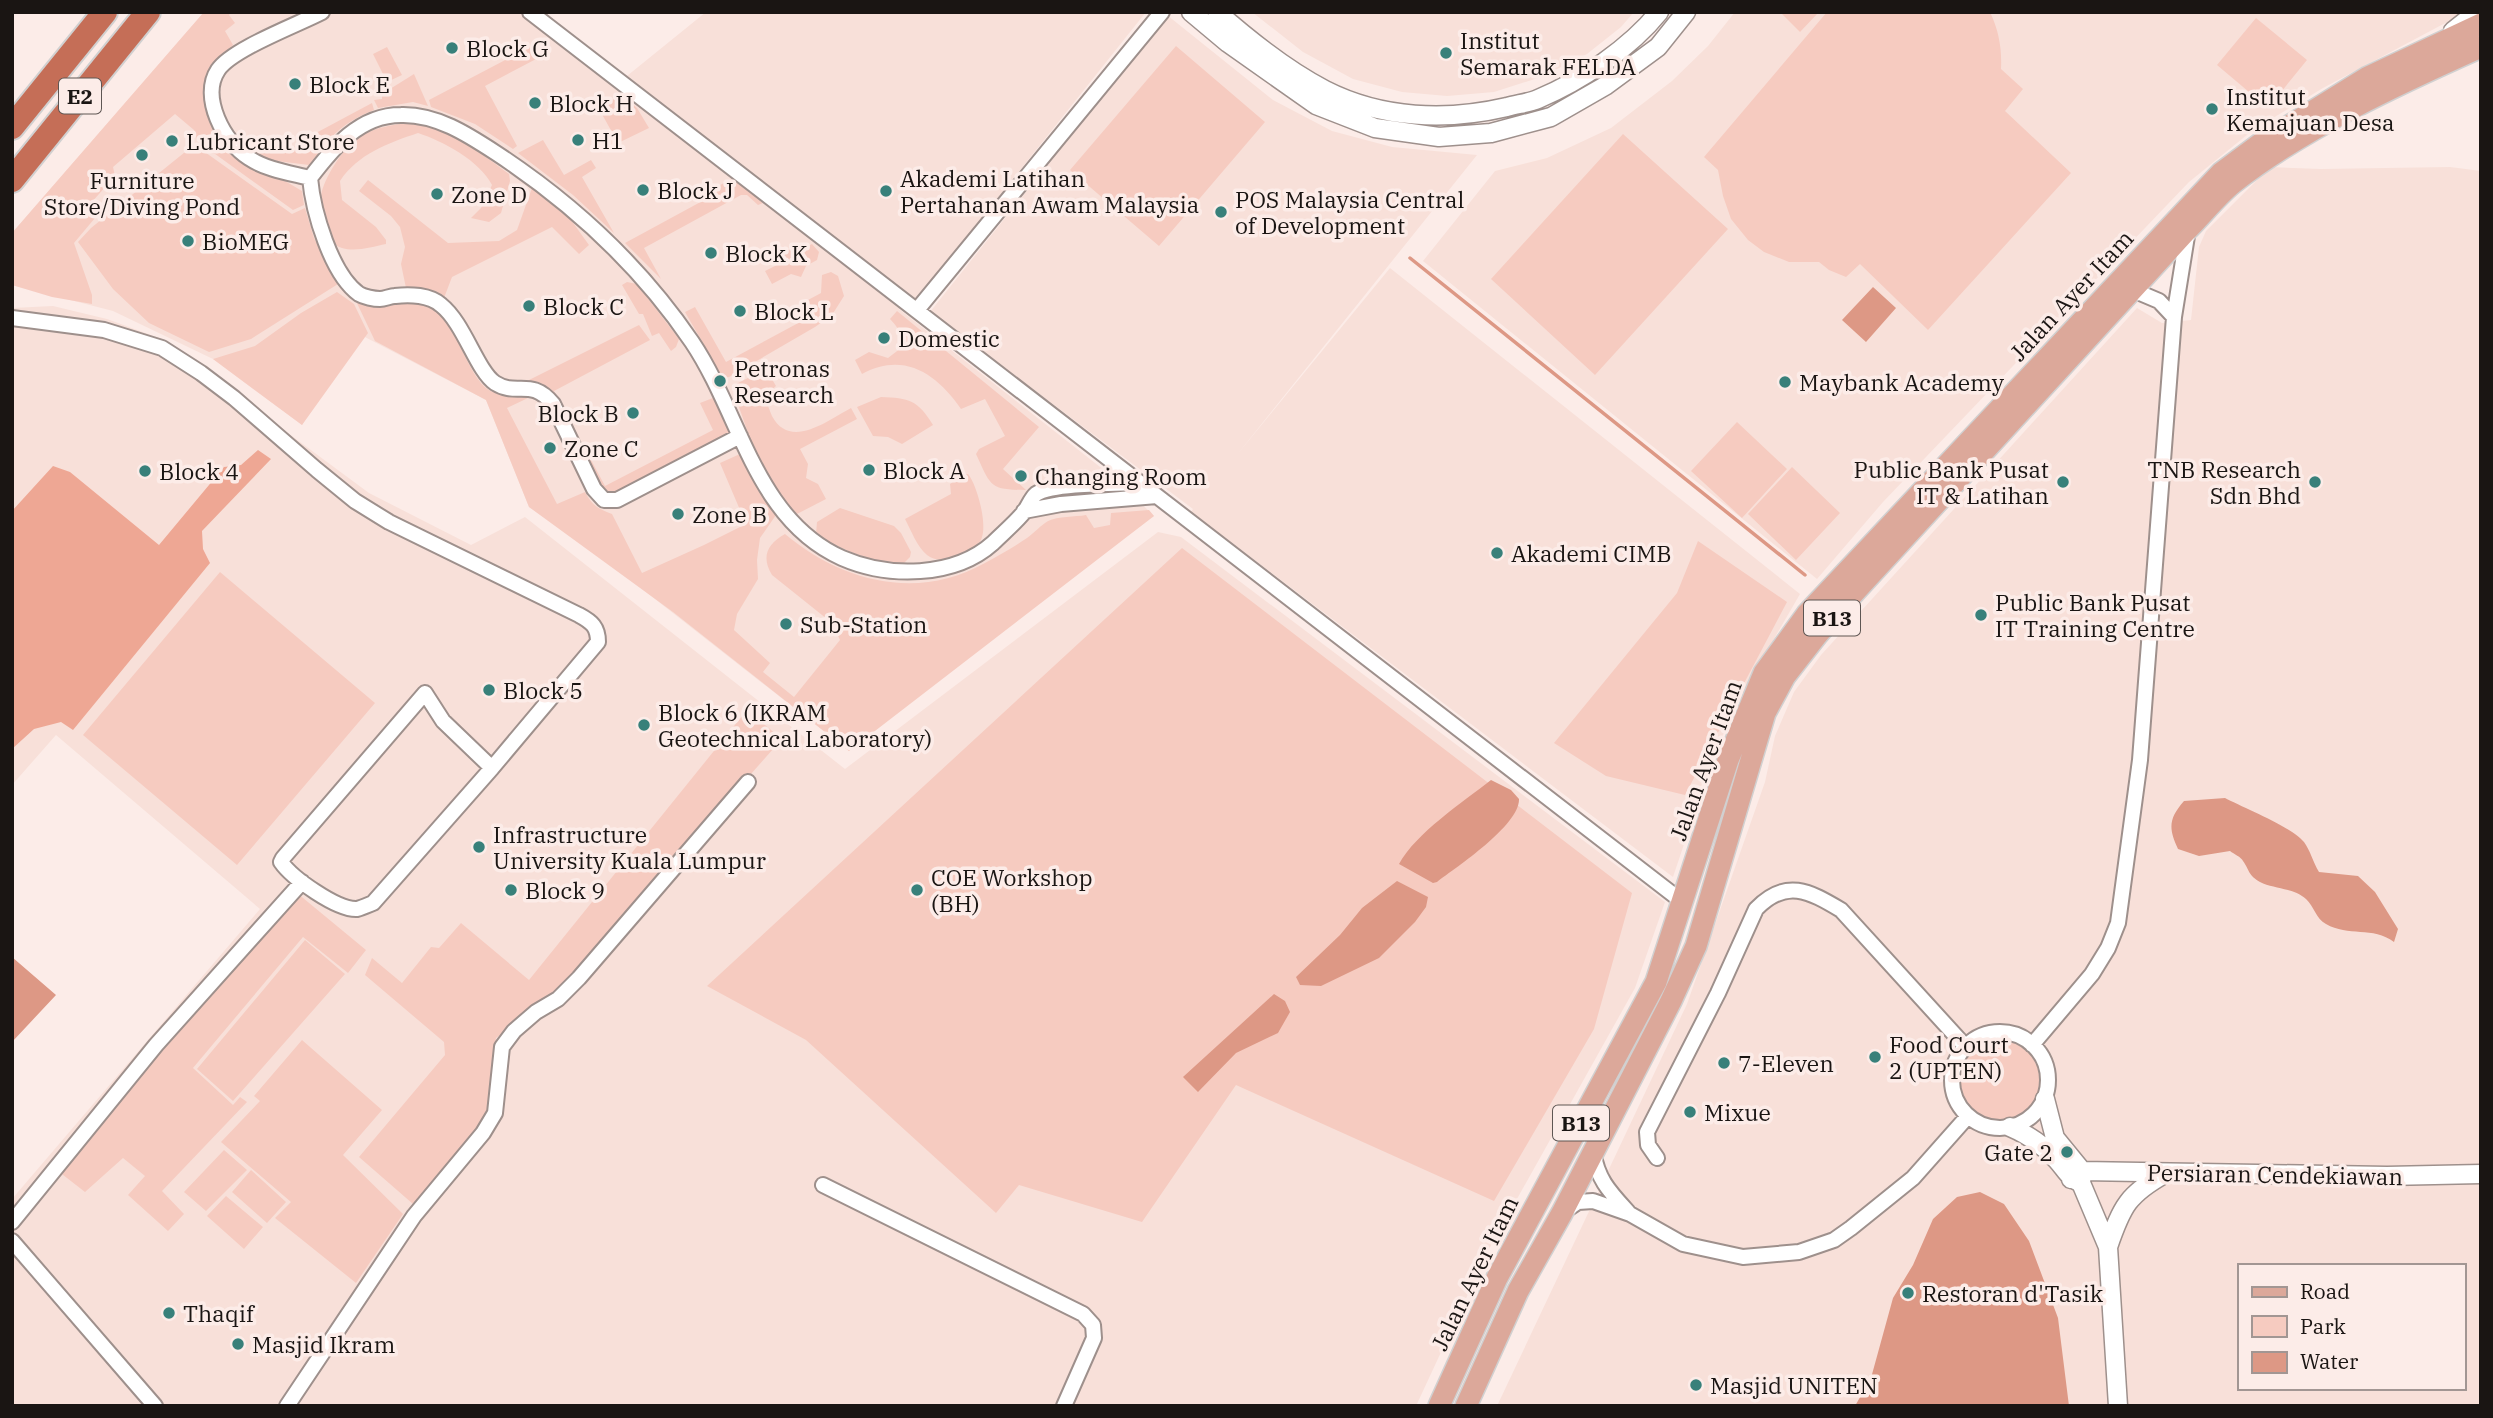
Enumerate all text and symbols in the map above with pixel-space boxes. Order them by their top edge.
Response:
place label: Institut Semarak FELDA [1460,25,1636,81]
place label: Block G [466,33,549,63]
marker: Block G [444,40,460,56]
marker: Institut Semarak FELDA [1438,45,1454,61]
place label: Block E [309,69,390,99]
marker: Block E [287,76,303,92]
road number: E2 [59,78,101,114]
place label: Institut Kemajuan Desa [2226,81,2395,137]
place label: Block H [549,88,633,118]
marker: Block H [527,95,543,111]
marker: Institut Kemajuan Desa [2204,101,2220,117]
place label: H1 [592,125,624,155]
place label: Lubricant Store [186,126,355,156]
marker: H1 [570,132,586,148]
marker: Lubricant Store [164,133,180,149]
marker: Furniture Store/Diving Pond [134,147,150,163]
place label: Akademi Latihan Pertahanan Awam Malaysia [900,163,1199,219]
place label: Furniture Store/Diving Pond [44,165,240,221]
place label: Block J [657,175,734,205]
place label: Zone D [451,179,527,209]
marker: Block J [635,182,651,198]
marker: Akademi Latihan Pertahanan Awam Malaysia [878,183,894,199]
place label: POS Malaysia Central of Development [1235,184,1465,240]
marker: Zone D [429,186,445,202]
marker: POS Malaysia Central of Development [1213,204,1229,220]
street label: Jalan Ayer Itam [2003,223,2139,367]
place label: BioMEG [202,226,289,256]
marker: BioMEG [180,233,196,249]
place label: Block K [725,238,807,268]
marker: Block K [703,245,719,261]
place label: Block C [543,291,624,321]
place label: Block L [754,296,834,326]
marker: Block C [521,298,537,314]
marker: Block L [732,303,748,319]
place label: Domestic [898,323,1000,353]
marker: Domestic [876,330,892,346]
place label: Petronas Research [734,353,834,409]
place label: Maybank Academy [1799,367,2005,397]
marker: Petronas Research [712,373,728,389]
marker: Maybank Academy [1777,374,1793,390]
place label: Block B [537,398,619,428]
marker: Block B [625,405,641,421]
place label: Zone C [564,433,639,463]
marker: Zone C [542,440,558,456]
place label: Public Bank Pusat IT & Latihan [1854,454,2049,510]
place label: TNB Research Sdn Bhd [2147,454,2301,510]
place label: Block A [883,455,965,485]
place label: Block 4 [159,456,239,486]
place label: Changing Room [1035,461,1207,491]
marker: Block A [861,462,877,478]
marker: Block 4 [137,463,153,479]
marker: Changing Room [1013,468,1029,484]
marker: Public Bank Pusat IT & Latihan [2055,474,2071,490]
marker: TNB Research Sdn Bhd [2307,474,2323,490]
place label: Zone B [692,499,767,529]
marker: Zone B [670,506,686,522]
place label: Akademi CIMB [1511,538,1672,568]
marker: Akademi CIMB [1489,545,1505,561]
place label: Public Bank Pusat IT Training Centre [1995,587,2195,643]
road number: B13 [1804,600,1860,636]
marker: Public Bank Pusat IT Training Centre [1973,607,1989,623]
place label: Sub-Station [800,609,928,639]
marker: Sub-Station [778,616,794,632]
place label: Block 5 [503,675,583,705]
street label: Jalan Ayer Itam [1662,676,1748,844]
marker: Block 5 [481,682,497,698]
place label: Block 6 (IKRAM Geotechnical Laboratory) [658,697,932,753]
marker: Block 6 (IKRAM Geotechnical Laboratory) [636,717,652,733]
place label: Infrastructure University Kuala Lumpur [493,819,766,875]
marker: Infrastructure University Kuala Lumpur [471,839,487,855]
place label: COE Workshop (BH) [931,862,1093,918]
place label: Block 9 [525,875,605,905]
marker: Block 9 [503,882,519,898]
marker: COE Workshop (BH) [909,882,925,898]
place label: Food Court 2 (UPTEN) [1889,1029,2009,1085]
place label: 7-Eleven [1738,1048,1834,1078]
marker: Food Court 2 (UPTEN) [1867,1049,1883,1065]
marker: 7-Eleven [1716,1055,1732,1071]
place label: Mixue [1704,1097,1771,1127]
marker: Mixue [1682,1104,1698,1120]
road number: B13 [1553,1106,1609,1140]
place label: Gate 2 [1984,1137,2053,1167]
marker: Gate 2 [2059,1144,2075,1160]
street label: Persiaran Cendekiawan [2147,1157,2403,1191]
street label: Jalan Ayer Itam [1424,1191,1524,1355]
legend [2238,1264,2465,1390]
text: Road [2300,1277,2350,1305]
place label: Restoran d'Tasik [1922,1278,2104,1308]
marker: Restoran d'Tasik [1900,1285,1916,1301]
place label: Thaqif [183,1298,256,1328]
marker: Thaqif [161,1305,177,1321]
text: Park [2300,1312,2347,1340]
place label: Masjid Ikram [252,1329,396,1359]
marker: Masjid Ikram [230,1336,246,1352]
text: Water [2300,1347,2359,1375]
place label: Masjid UNITEN [1710,1370,1878,1400]
marker: Masjid UNITEN [1688,1377,1704,1393]

